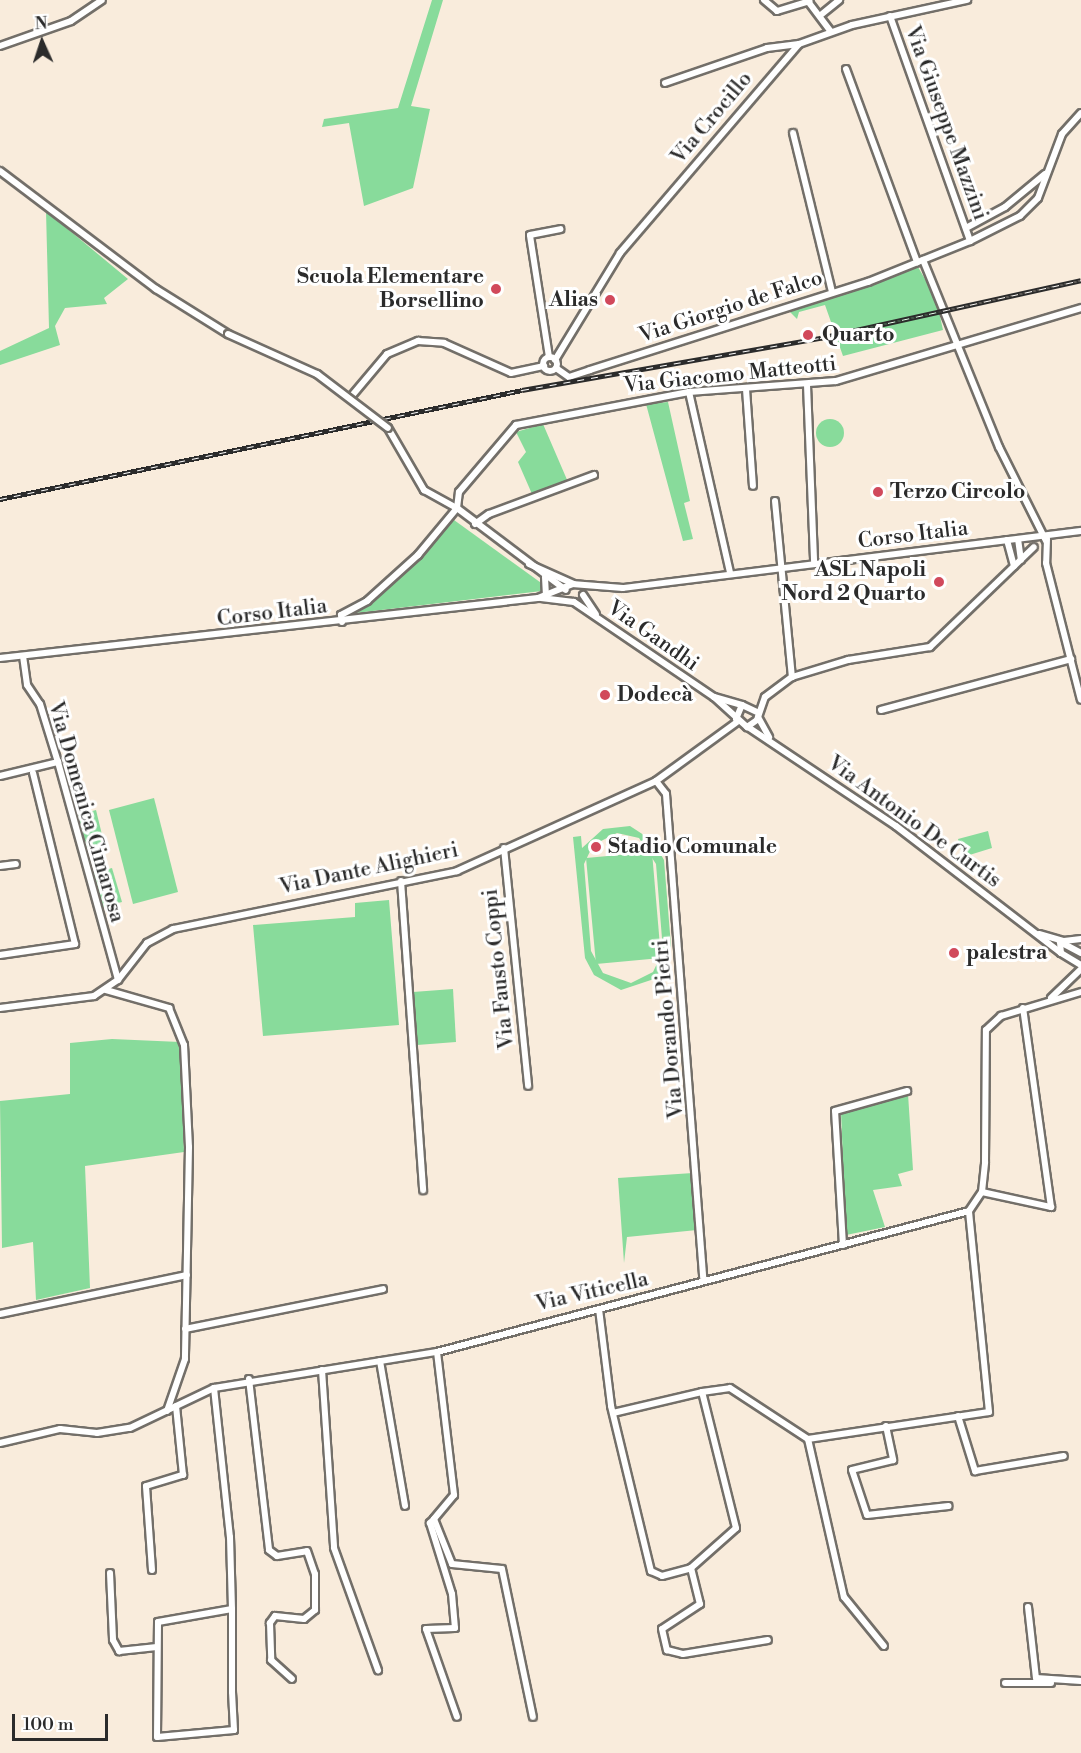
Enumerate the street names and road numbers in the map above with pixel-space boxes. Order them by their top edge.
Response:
street label: Via Giuseppe Mazzini [899,22,993,224]
street label: Via Crocillo [666,67,758,169]
street label: Via Giorgio de Falco [636,265,826,349]
street label: Via Giacomo Matteotti [622,351,838,399]
street label: Corso Italia [857,516,969,554]
street label: Corso Italia [216,594,328,632]
street label: Via Gandhi [602,595,704,677]
street label: Via Domenica Cimarosa [42,699,130,925]
street label: Via Antonio De Curtis [822,751,1006,893]
street label: Via Dante Alighieri [277,838,461,900]
street label: Via Fausto Coppi [478,888,520,1050]
street label: Via Dorando Pietri [649,938,689,1120]
street label: Via Viticella [533,1267,651,1317]

